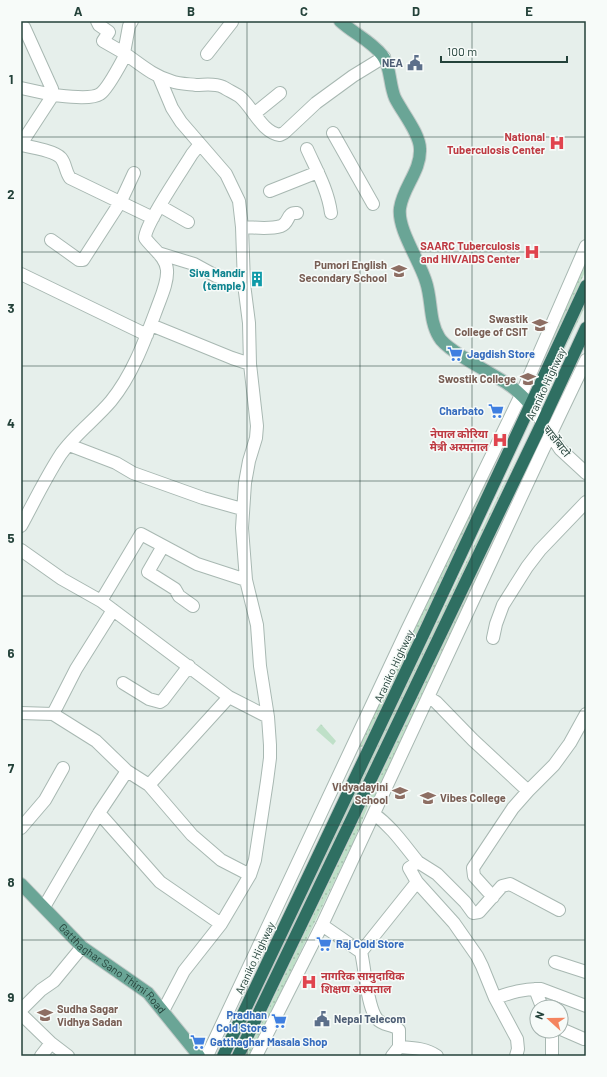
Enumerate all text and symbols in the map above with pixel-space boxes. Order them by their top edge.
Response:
text: A [74,3,83,19]
text: B [187,3,195,19]
text: C [300,3,308,19]
text: D [412,3,420,19]
text: E [525,3,533,19]
scale bar [441,38,567,64]
text: 100 m [447,44,477,58]
public building icon: NEA [406,54,424,72]
place label: NEA [382,56,404,69]
text: 1 [9,71,13,87]
place label: National Tuberculosis Center [447,130,546,156]
hospital icon: National Tuberculosis Center [548,134,566,152]
text: 2 [7,186,15,202]
place label: SAARC Tuberculosis and HIV/AIDS Center [420,239,521,265]
hospital icon: SAARC Tuberculosis and HIV/AIDS Center [523,243,541,261]
place label: Pumori English Secondary School [299,258,387,284]
school or university icon: Pumori English Secondary School [390,262,408,280]
place label: Siva Mandir (temple) [189,266,246,292]
building icon: Siva Mandir (temple) [248,270,266,288]
text: 3 [7,300,15,316]
place label: Swastik College of CSIT [455,312,529,338]
school or university icon: Swastik College of CSIT [531,316,549,334]
supermarket icon: Jagdish Store [446,345,464,363]
street label: Araniko Highway [523,345,568,422]
place label: Jagdish Store [467,347,535,360]
school or university icon: Swostik College [519,370,537,388]
place label: Swostik College [438,372,516,385]
supermarket icon: Charbato [487,402,505,420]
place label: Charbato [439,404,484,417]
text: 4 [7,415,15,431]
street label: चार्डोबाटो [541,422,574,459]
place label: नेपाल कोरिया मैत्री अस्पताल [430,427,489,453]
hospital icon: नेपाल कोरिया मैत्री अस्पताल [491,431,509,449]
text: 5 [7,530,15,546]
street label: Araniko Highway [371,627,416,704]
text: 6 [8,645,15,661]
text: 7 [8,760,15,776]
place label: Vidyadayini School [332,780,388,806]
school or university icon: Vidyadayini School [391,784,409,802]
school or university icon: Vibes College [419,789,437,807]
place label: Vibes College [440,791,506,804]
text: 8 [7,874,15,890]
street label: Araniko Highway [232,919,277,996]
street label: Gatthaghar Sano Thimi Road [57,920,169,1016]
supermarket icon: Raj Cold Store [315,935,333,953]
place label: Raj Cold Store [336,937,404,950]
place label: नागरिक सामुदायिक शिक्षण अस्पताल [321,969,405,995]
hospital icon: नागरिक सामुदायिक शिक्षण अस्पताल [300,973,318,991]
text: 9 [8,989,15,1005]
north arrow [529,999,569,1039]
place label: Sudha Sagar Vidhya Sadan [57,1002,122,1028]
school or university icon: Sudha Sagar Vidhya Sadan [36,1006,54,1024]
place label: Pradhan Cold Store [216,1008,267,1034]
text: N [532,1009,547,1021]
public building icon: Nepal Telecom [313,1010,331,1028]
supermarket icon: Pradhan Cold Store [270,1012,288,1030]
place label: Nepal Telecom [334,1012,406,1025]
supermarket icon: Gatthaghar Masala Shop [189,1033,207,1051]
place label: Gatthaghar Masala Shop [210,1035,328,1048]

